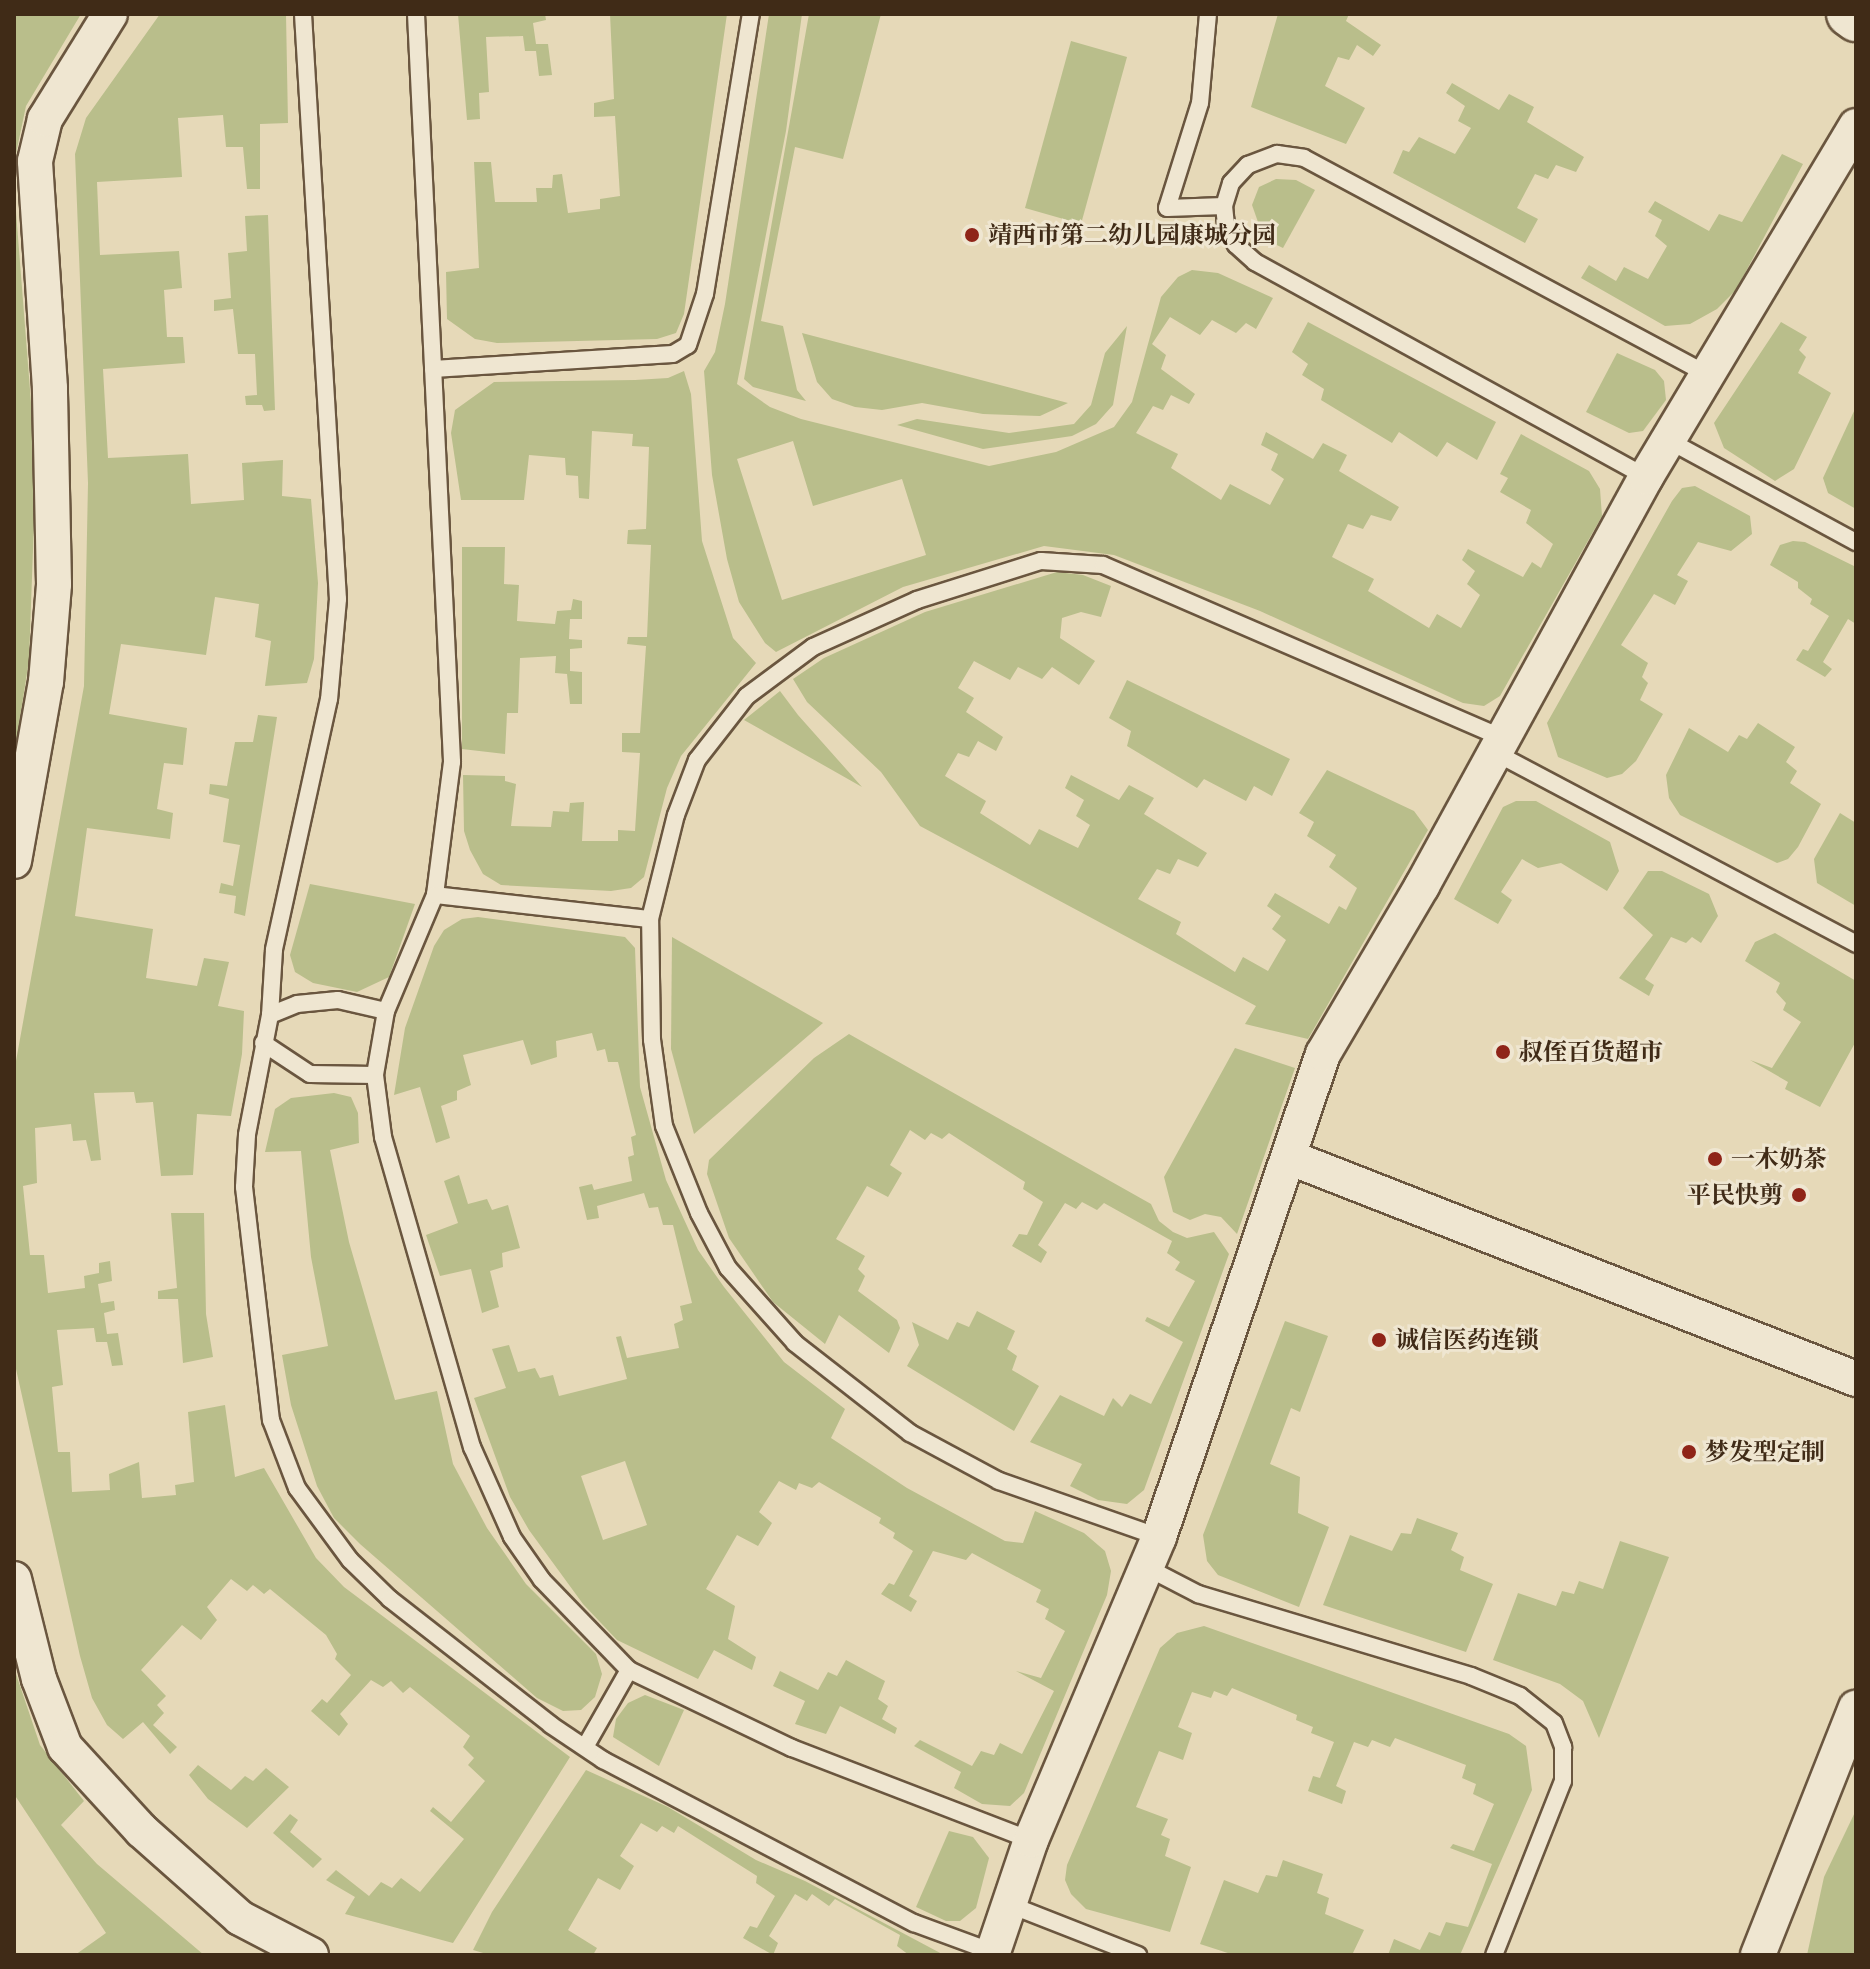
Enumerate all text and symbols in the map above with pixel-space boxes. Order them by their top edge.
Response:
place label: 靖西市第二幼儿园康城分园 [988,221,1276,249]
marker: 靖西市第二幼儿园康城分园 [963,226,981,244]
place label: 叔侄百货超市 [1519,1038,1663,1066]
marker: 叔侄百货超市 [1494,1043,1512,1061]
place label: 一木奶茶 [1731,1145,1827,1173]
marker: 一木奶茶 [1706,1150,1724,1168]
place label: 平民快剪 [1687,1181,1783,1209]
marker: 平民快剪 [1790,1186,1808,1204]
place label: 诚信医药连锁 [1395,1326,1539,1354]
marker: 诚信医药连锁 [1370,1331,1388,1349]
place label: 梦发型定制 [1705,1438,1825,1466]
marker: 梦发型定制 [1680,1443,1698,1461]

